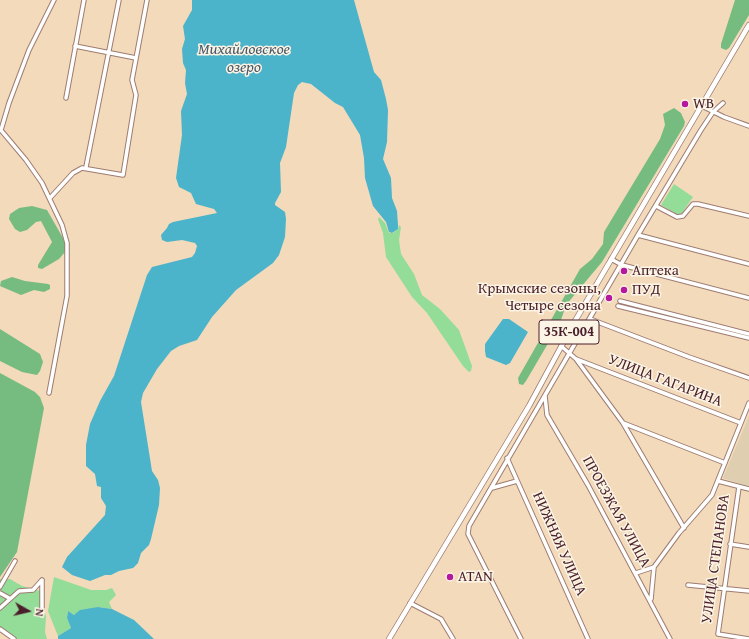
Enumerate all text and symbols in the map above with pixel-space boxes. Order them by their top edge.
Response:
water label: Михайловское озеро [198,40,290,78]
place label: WB [693,95,714,113]
marker: WB [680,99,690,109]
place label: Аптека [632,262,679,280]
marker: Аптека [619,266,629,276]
place label: Крымские сезоны, Четыре сезона [478,280,601,315]
place label: ПУД [632,281,660,299]
marker: ПУД [619,285,629,295]
marker: Крымские сезоны, Четыре сезона [604,293,614,303]
road number: 35К-004 [539,320,599,344]
street label: УЛИЦА ГАГАРИНА [605,351,725,411]
street label: ПРОЕЗЖАЯ УЛИЦА [578,453,654,571]
street label: НИЖНЯЯ УЛИЦА [528,489,590,599]
street label: УЛИЦА СТЕПАНОВА [698,493,734,625]
place label: ATAN [458,568,493,586]
marker: ATAN [445,572,455,582]
north arrow [8,591,48,631]
text: N [31,608,48,617]

